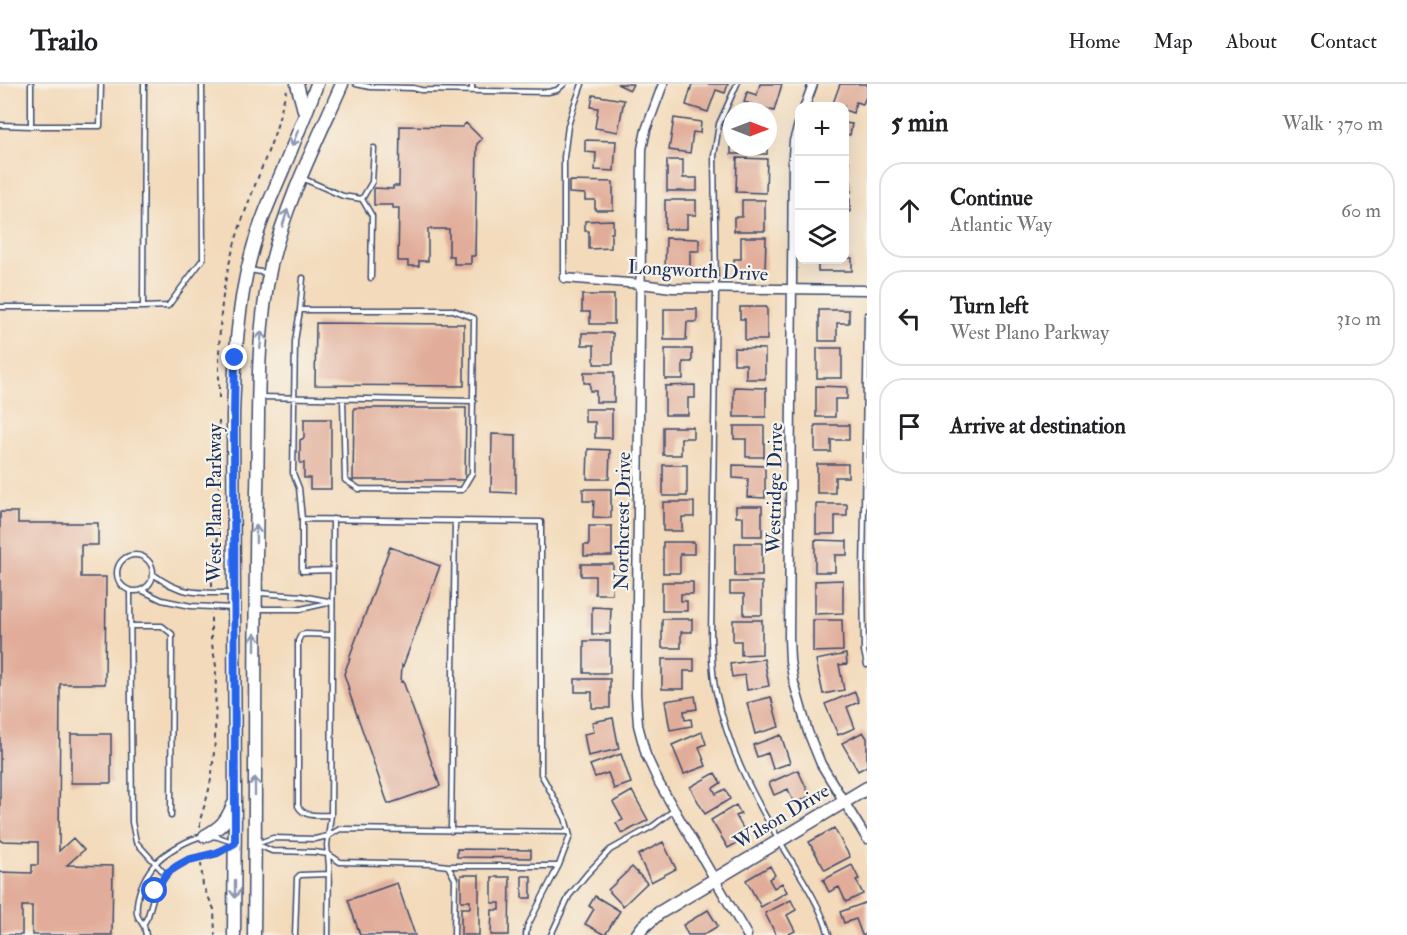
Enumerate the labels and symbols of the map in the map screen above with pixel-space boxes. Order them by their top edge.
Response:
north arrow [723,102,777,156]
one-way arrow [289,129,300,147]
one-way arrow [280,209,291,228]
street label: Longworth Drive [627,254,769,287]
one-way arrow [256,330,267,350]
route end [221,344,247,370]
street label: West Plano Parkway [202,422,227,583]
street label: Westridge Drive [761,422,788,555]
street label: Northcrest Drive [609,451,636,591]
one-way arrow [250,525,262,545]
one-way arrow [249,632,261,652]
one-way arrow [249,776,261,796]
street label: Wilson Drive [728,778,834,855]
route start [141,877,167,903]
one-way arrow [229,879,241,899]

